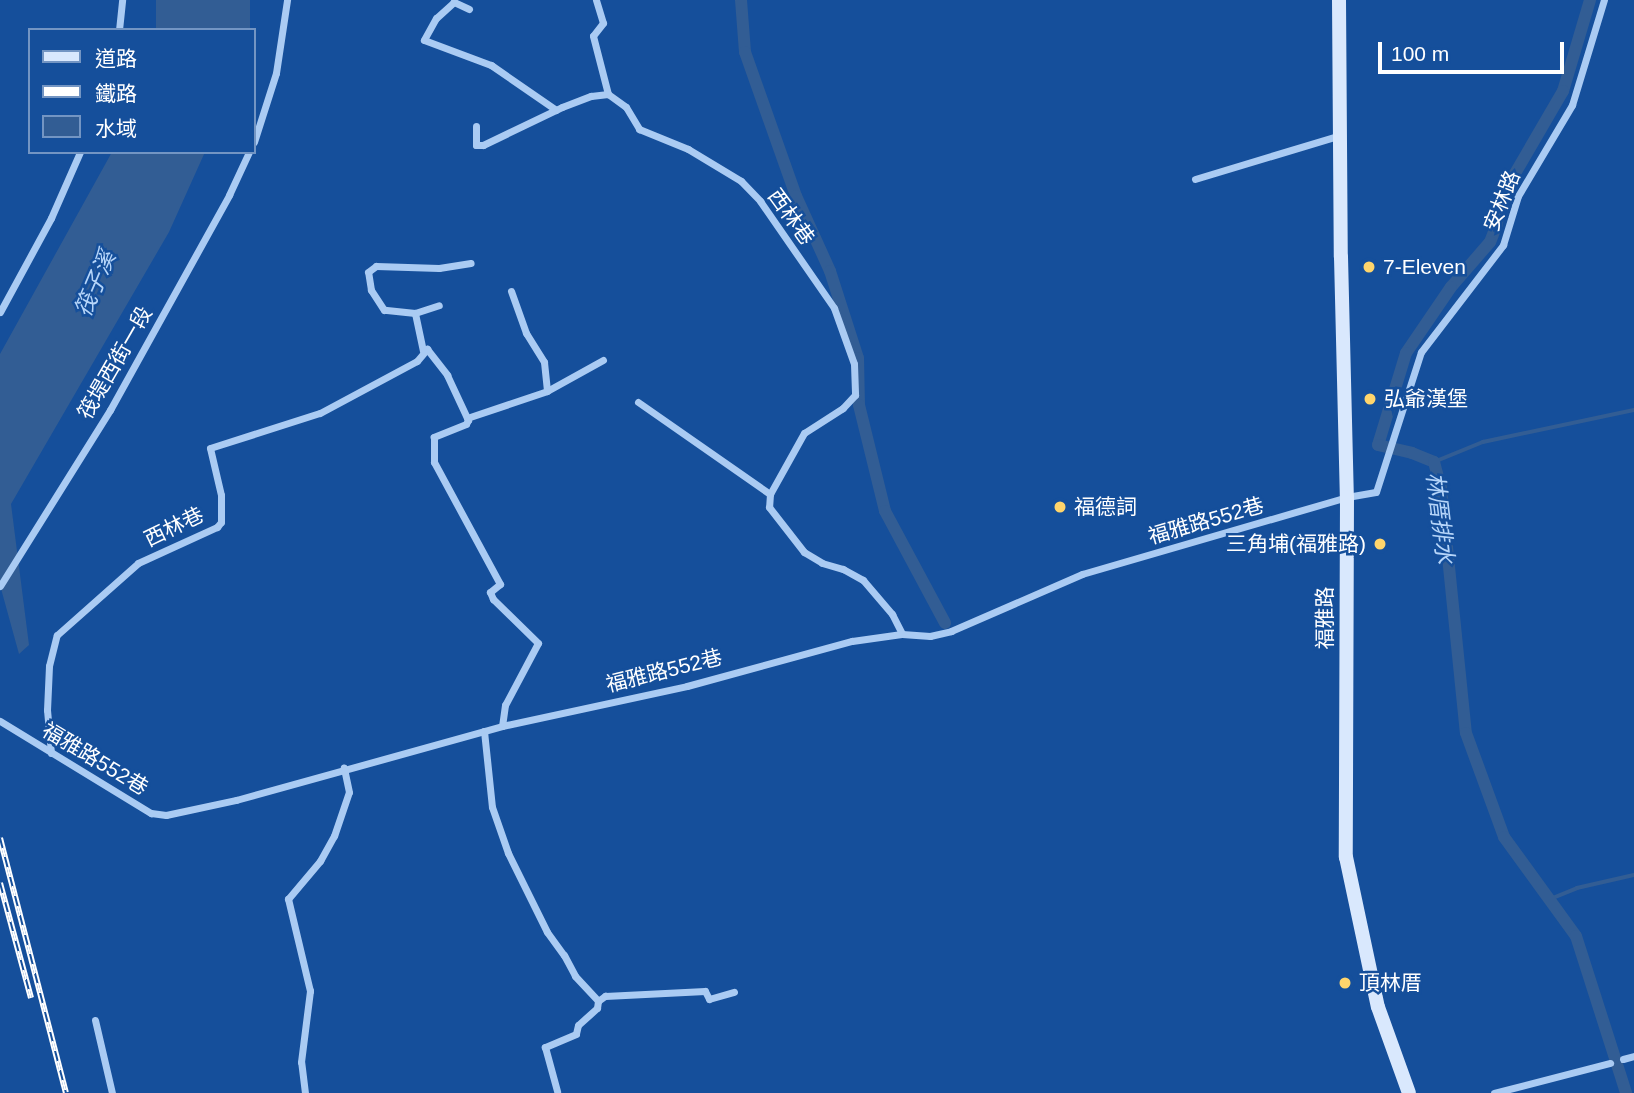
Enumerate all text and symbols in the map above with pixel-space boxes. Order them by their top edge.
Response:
legend [28,28,256,154]
scale bar [1382,28,1568,72]
text: 100 m [1391,42,1449,65]
text: 道路 [95,47,137,70]
text: 鐵路 [95,82,137,105]
text: 水域 [95,117,137,140]
street label: 安林路 [1479,167,1525,235]
street label: 西林巷 [762,184,820,250]
water label: 筏子溪 [69,247,121,321]
place label: 7-Eleven [1383,254,1466,280]
marker: 7-Eleven [1361,259,1377,275]
street label: 筏堤西街一段 [73,302,157,424]
place label: 弘爺漢堡 [1384,386,1468,412]
marker: 弘爺漢堡 [1362,391,1378,407]
water label: 林厝排水 [1421,471,1459,565]
street label: 福雅路552巷 [1145,492,1267,550]
place label: 福德詞 [1074,494,1137,520]
marker: 福德詞 [1052,499,1068,515]
street label: 西林巷 [140,502,208,552]
place label: 三角埔(福雅路) [1226,531,1366,557]
marker: 三角埔(福雅路) [1372,536,1388,552]
street label: 福雅路 [1312,587,1338,649]
street label: 福雅路552巷 [603,644,725,698]
street label: 福雅路552巷 [37,718,153,800]
place label: 頂林厝 [1359,970,1422,996]
marker: 頂林厝 [1337,975,1353,991]

